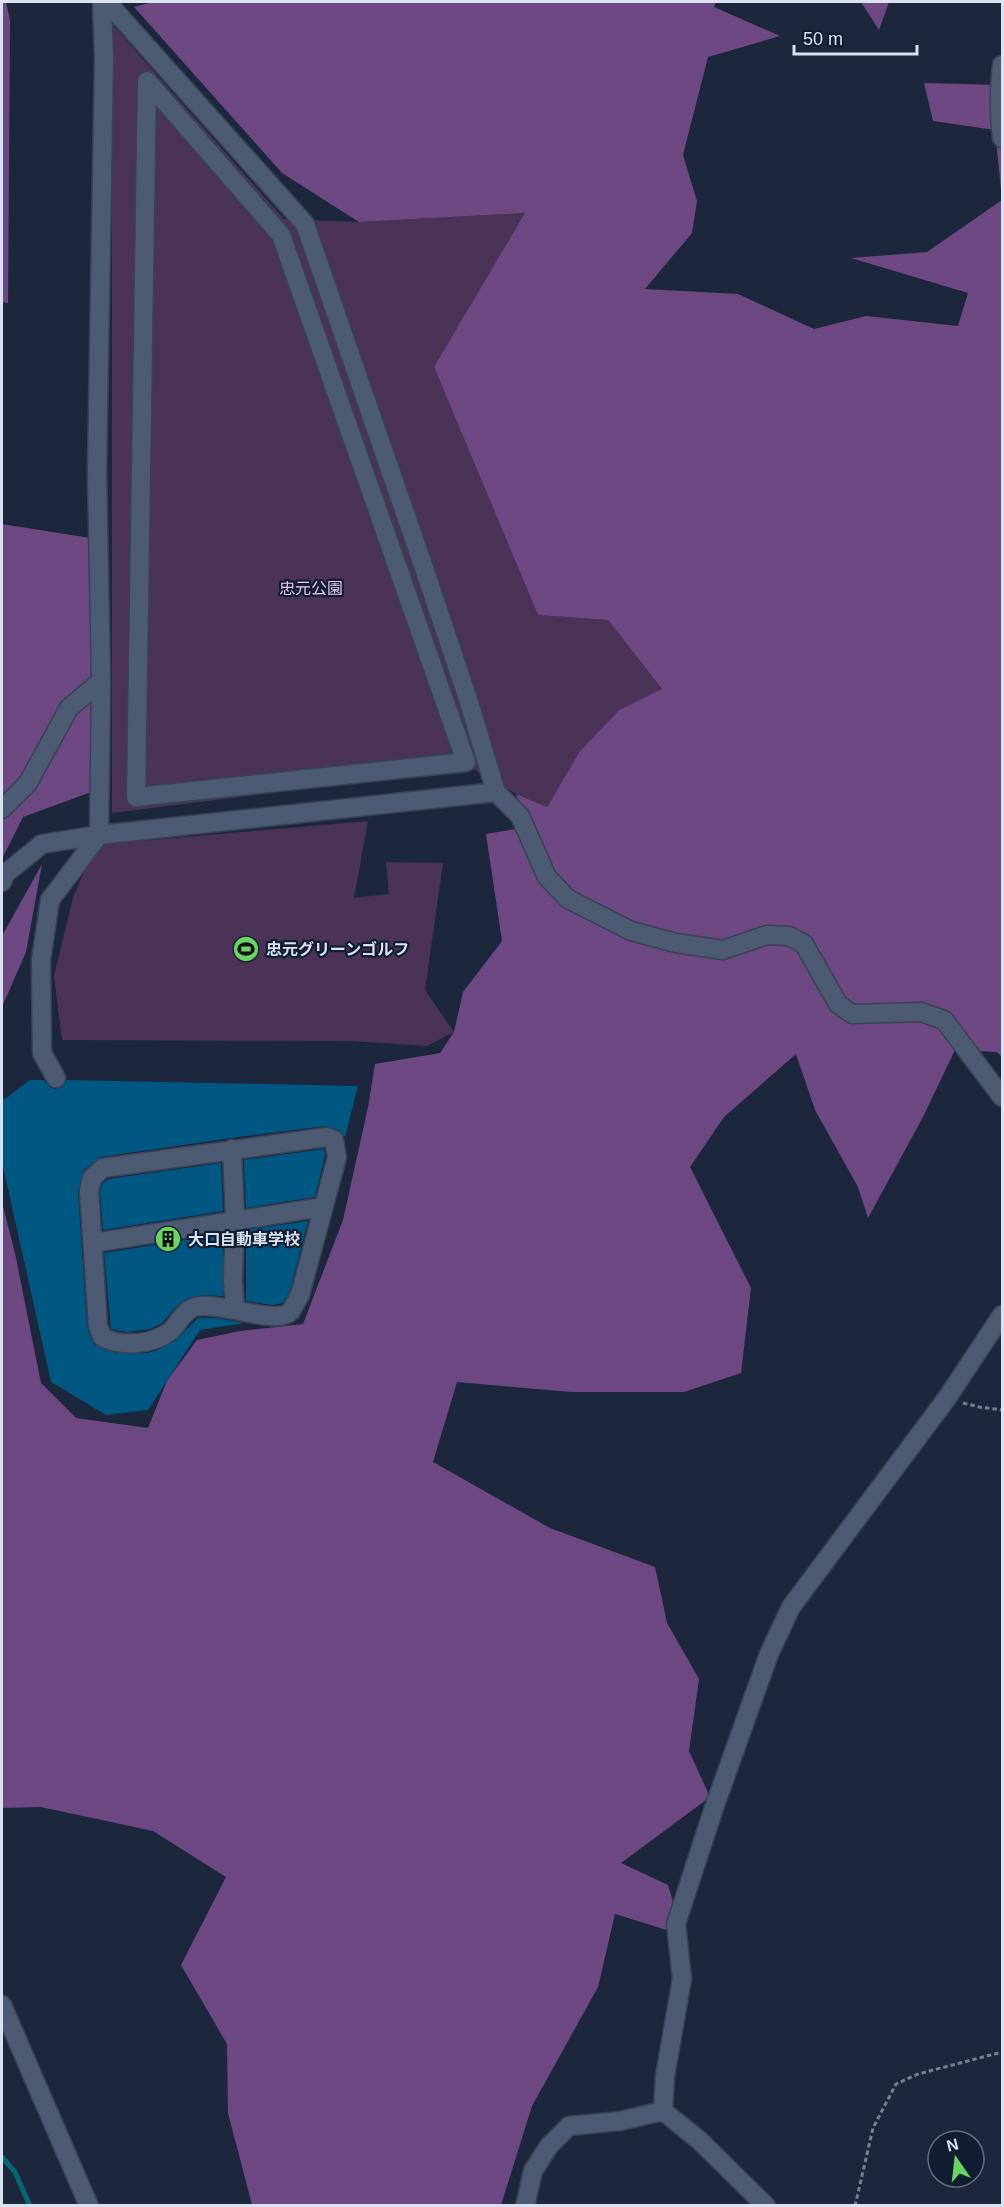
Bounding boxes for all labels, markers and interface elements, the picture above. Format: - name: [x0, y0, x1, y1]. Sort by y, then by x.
- scale bar: [794, 18, 917, 56]
- text: 50 m: [803, 29, 843, 49]
- park label: 忠元公園: [279, 580, 343, 597]
- sports icon: 忠元グリーンゴルフ: [231, 934, 261, 964]
- place label: 忠元グリーンゴルフ: [266, 940, 409, 958]
- building icon: 大口自動車学校: [153, 1224, 183, 1254]
- place label: 大口自動車学校: [188, 1231, 300, 1248]
- north arrow: [926, 2129, 986, 2189]
- text: N: [945, 2135, 960, 2155]

